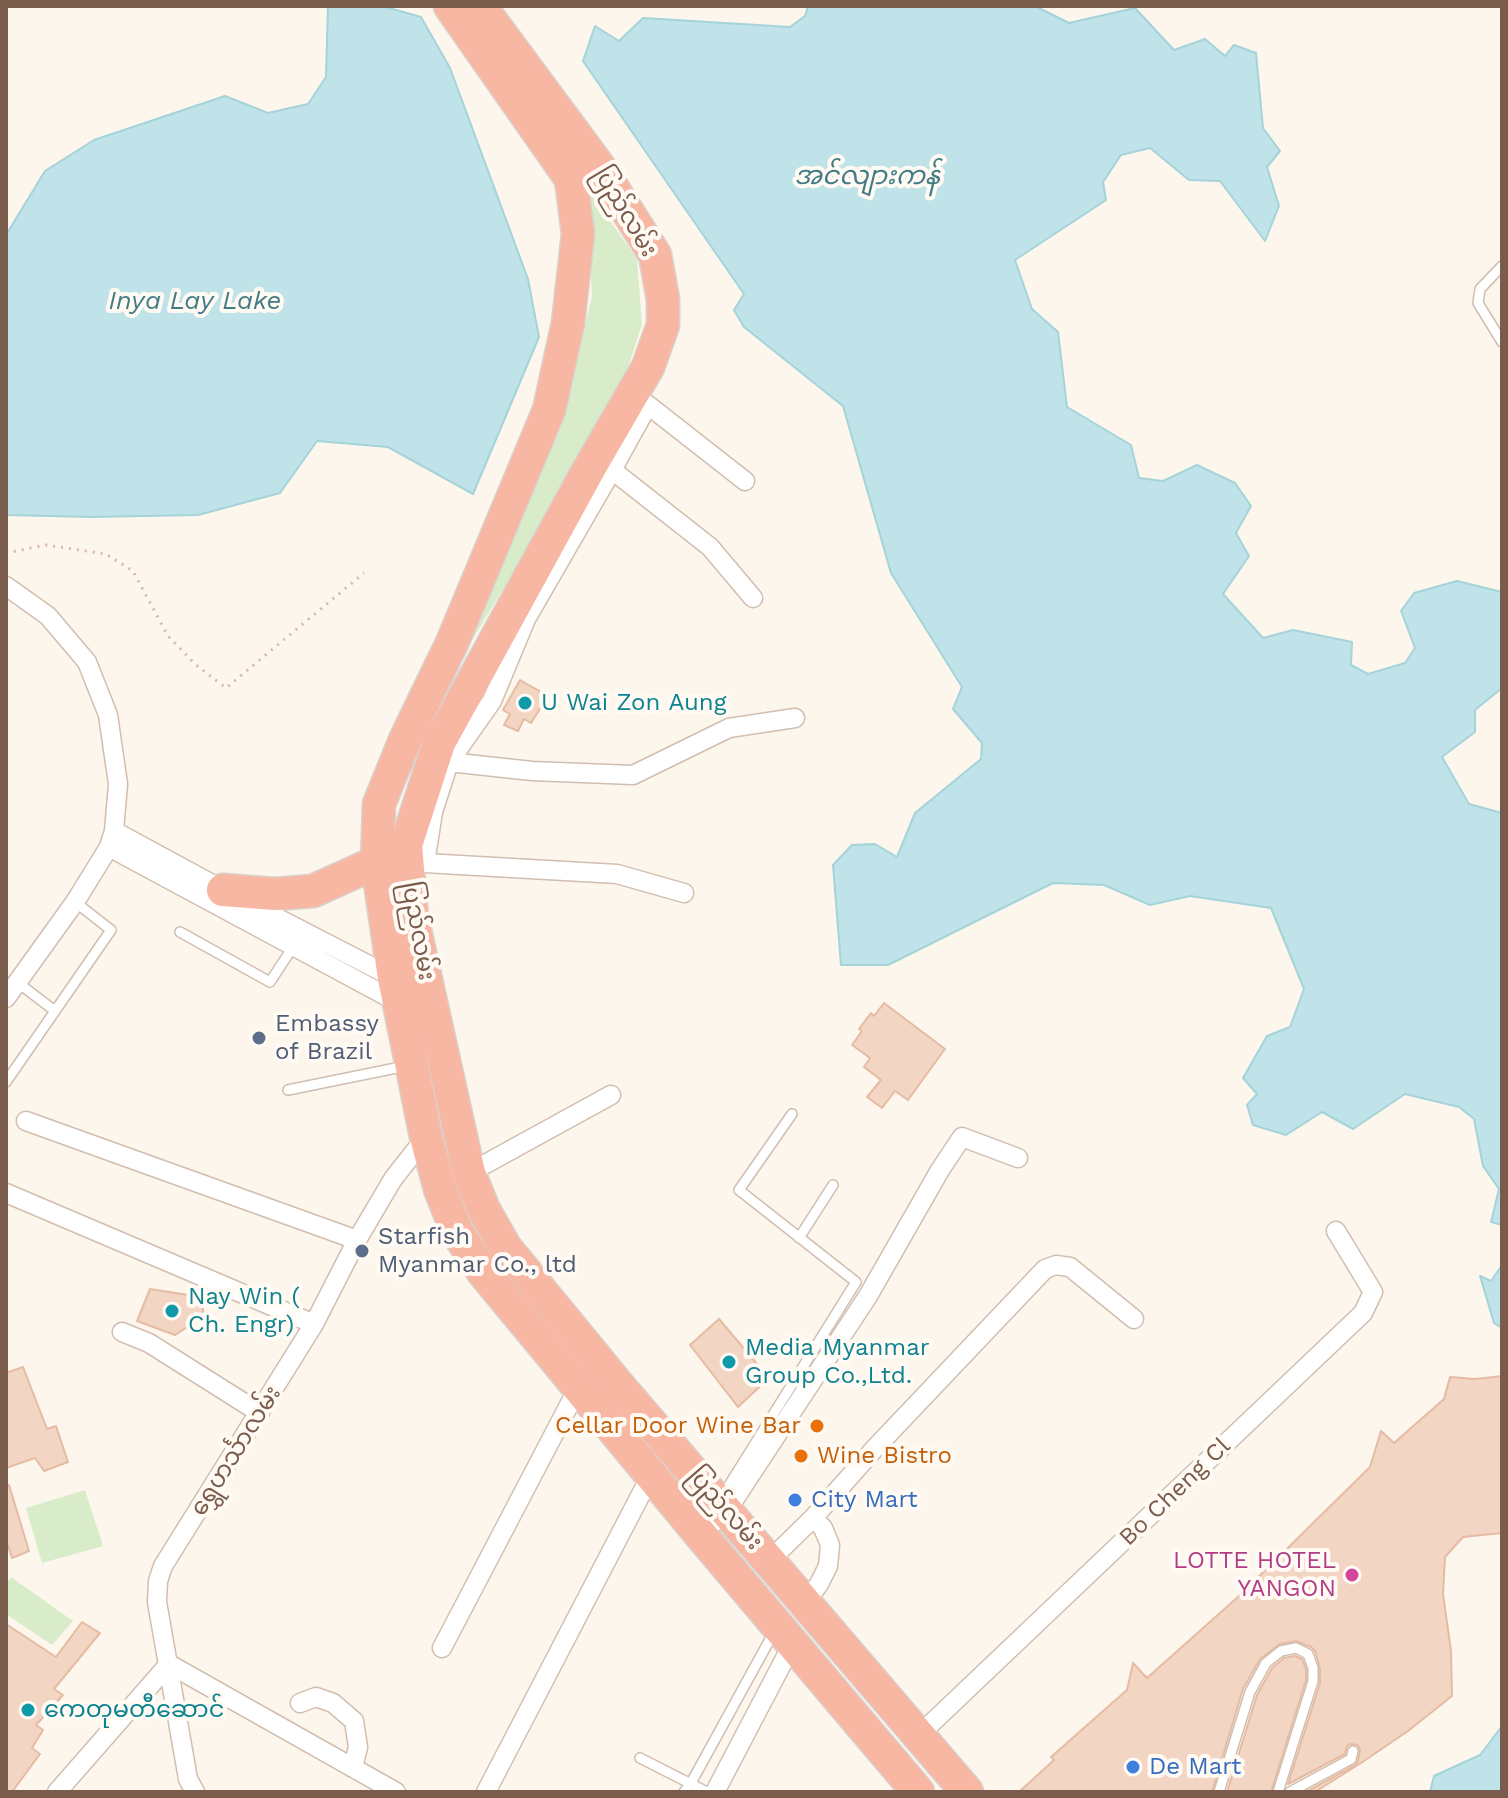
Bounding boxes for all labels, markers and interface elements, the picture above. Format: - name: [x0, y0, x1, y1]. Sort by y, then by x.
- water label: အင်လျားကန်: [794, 160, 940, 192]
- street label: ပြည်လမ်း: [587, 162, 663, 262]
- water label: Inya Lay Lake: [109, 285, 281, 317]
- place label: U Wai Zon Aung: [541, 689, 726, 717]
- marker: U Wai Zon Aung: [516, 694, 534, 712]
- street label: ပြည်လမ်း: [395, 879, 441, 983]
- place label: Embassy of Brazil: [275, 1010, 379, 1066]
- marker: Embassy of Brazil: [250, 1029, 268, 1047]
- place label: Starfish Myanmar Co., ltd: [378, 1223, 577, 1279]
- marker: Starfish Myanmar Co., ltd: [353, 1242, 371, 1260]
- place label: Nay Win ( Ch. Engr): [188, 1283, 300, 1339]
- marker: Nay Win ( Ch. Engr): [163, 1302, 181, 1320]
- place label: Media Myanmar Group Co.,Ltd.: [745, 1334, 930, 1390]
- marker: Media Myanmar Group Co.,Ltd.: [720, 1353, 738, 1371]
- street label: ရွှေဟင်္သာလမ်း: [185, 1381, 287, 1521]
- place label: Cellar Door Wine Bar: [555, 1412, 801, 1440]
- marker: Cellar Door Wine Bar: [808, 1417, 826, 1435]
- street label: Bo Cheng Cl: [1114, 1432, 1236, 1552]
- place label: Wine Bistro: [817, 1442, 952, 1470]
- marker: Wine Bistro: [792, 1447, 810, 1465]
- street label: ပြည်လမ်း: [681, 1462, 769, 1556]
- place label: City Mart: [811, 1486, 918, 1514]
- marker: City Mart: [786, 1491, 804, 1509]
- place label: LOTTE HOTEL YANGON: [1173, 1547, 1336, 1603]
- marker: LOTTE HOTEL YANGON: [1343, 1566, 1361, 1584]
- place label: ကေတုမတီဆောင်: [44, 1696, 224, 1724]
- marker: ကေတုမတီဆောင်: [19, 1701, 37, 1719]
- place label: De Mart: [1149, 1753, 1241, 1781]
- marker: De Mart: [1124, 1758, 1142, 1776]

